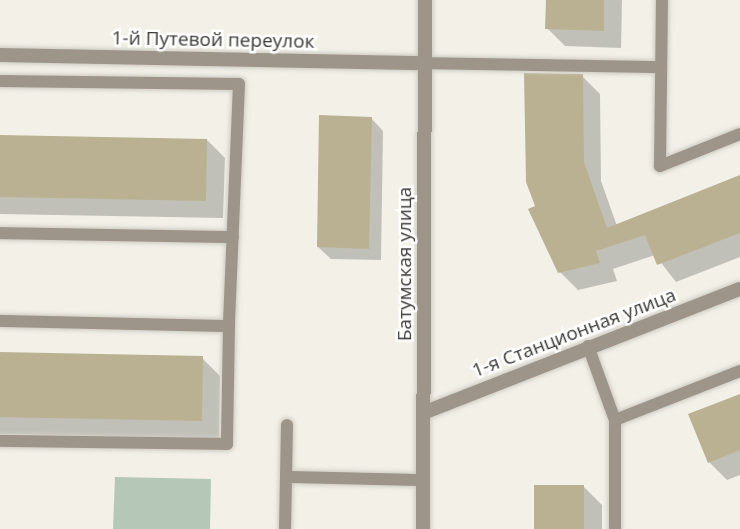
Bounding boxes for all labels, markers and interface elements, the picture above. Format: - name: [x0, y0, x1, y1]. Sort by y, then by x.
- street label: 1-й Путевой переулок: [111, 27, 315, 53]
- street label: Батумская улица: [394, 187, 416, 341]
- street label: 1-я Станционная улица: [469, 284, 679, 382]

